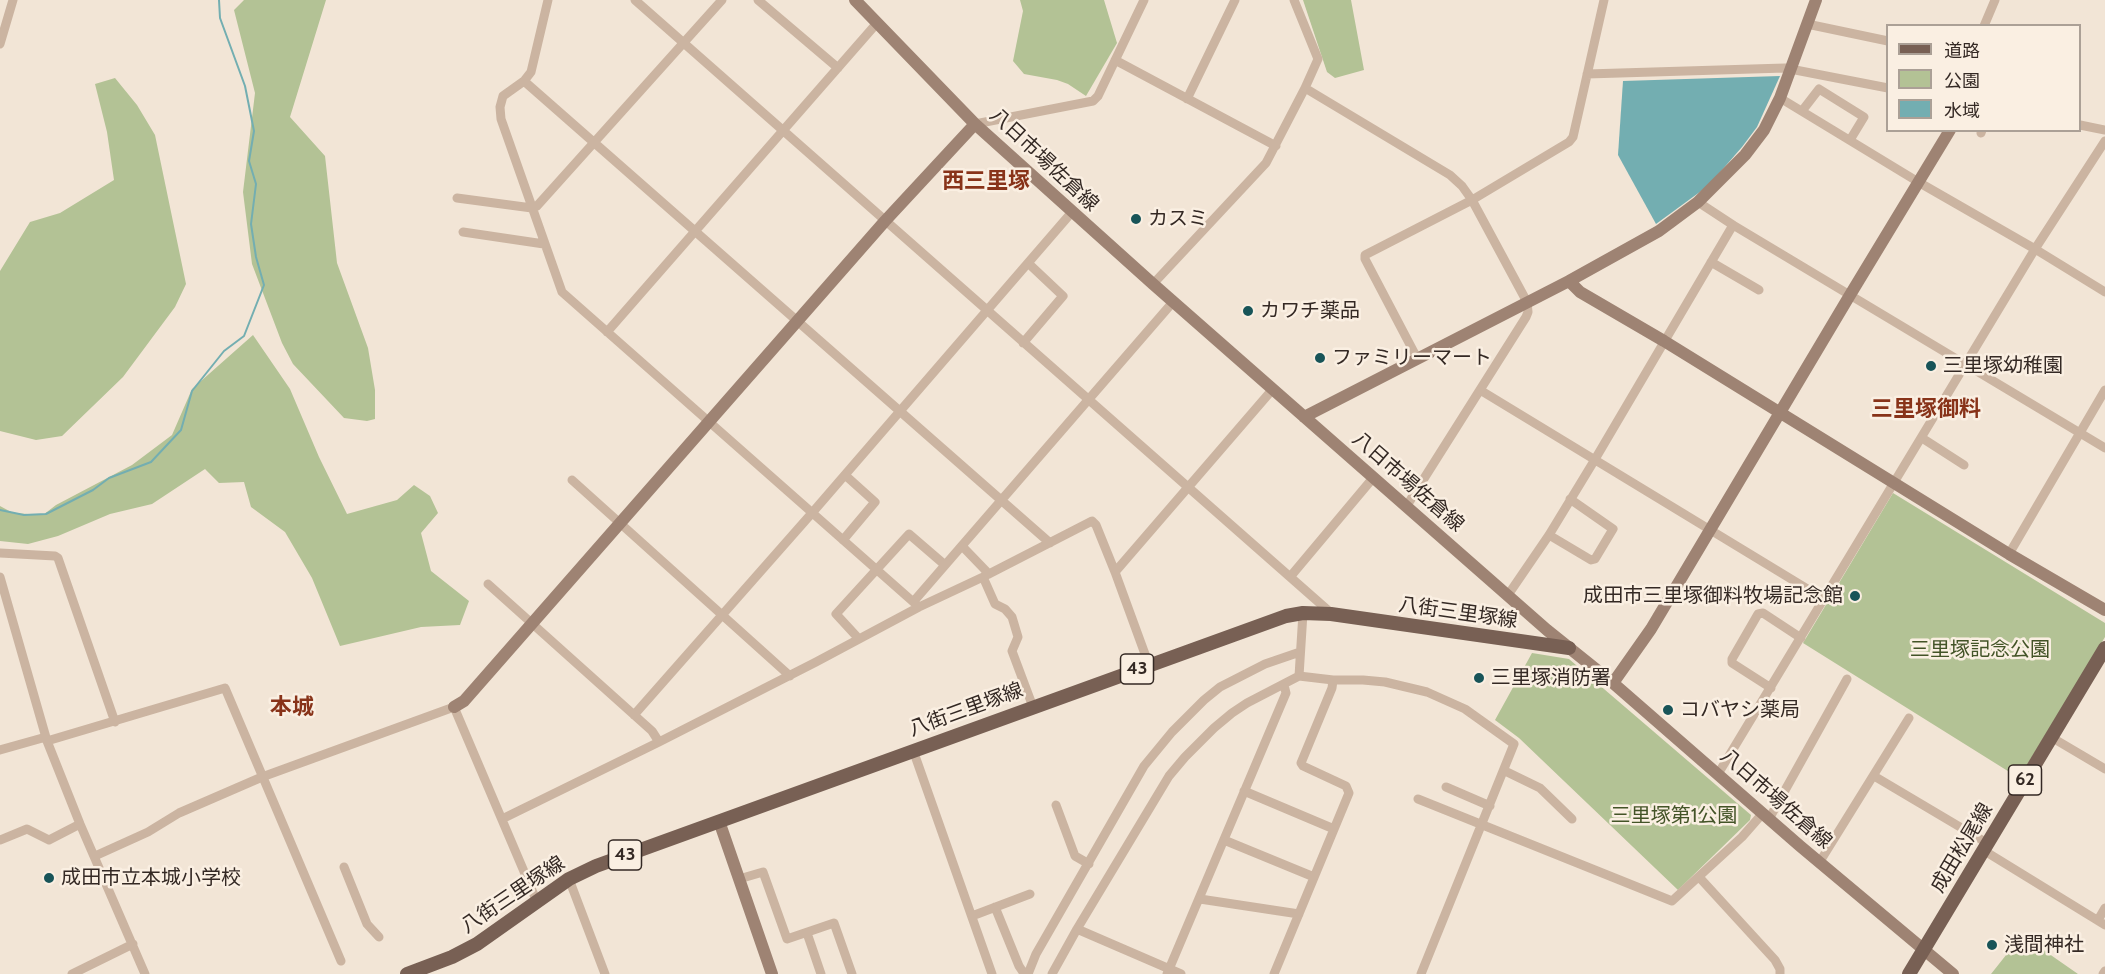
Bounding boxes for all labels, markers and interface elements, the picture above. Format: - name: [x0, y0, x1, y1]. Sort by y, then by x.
- legend: [1886, 24, 2081, 132]
- text: 道路: [1944, 40, 1980, 62]
- text: 公園: [1944, 70, 1980, 92]
- text: 水域: [1944, 100, 1980, 122]
- street label: 八日市場佐倉線: [985, 103, 1103, 217]
- district label: 西三里塚: [942, 169, 1030, 195]
- place label: カスミ: [1148, 207, 1208, 231]
- marker: カスミ: [1129, 212, 1143, 226]
- place label: カワチ薬品: [1260, 299, 1360, 323]
- marker: カワチ薬品: [1241, 304, 1255, 318]
- place label: ファミリーマート: [1332, 346, 1492, 370]
- marker: ファミリーマート: [1313, 351, 1327, 365]
- place label: 三里塚幼稚園: [1943, 354, 2063, 378]
- marker: 三里塚幼稚園: [1924, 359, 1938, 373]
- district label: 三里塚御料: [1871, 397, 1981, 423]
- street label: 八日市場佐倉線: [1347, 427, 1469, 537]
- place label: 成田市三里塚御料牧場記念館: [1583, 584, 1843, 608]
- marker: 成田市三里塚御料牧場記念館: [1848, 589, 1862, 603]
- street label: 八街三里塚線: [1397, 593, 1519, 633]
- park label: 三里塚記念公園: [1910, 638, 2050, 662]
- road number: 43: [1120, 654, 1154, 684]
- place label: 三里塚消防署: [1491, 666, 1611, 690]
- marker: 三里塚消防署: [1472, 671, 1486, 685]
- street label: 八街三里塚線: [906, 678, 1026, 742]
- district label: 本城: [270, 695, 314, 721]
- place label: コバヤシ薬局: [1680, 698, 1800, 722]
- marker: コバヤシ薬局: [1661, 703, 1675, 717]
- street label: 八日市場佐倉線: [1715, 744, 1837, 854]
- road number: 62: [2008, 765, 2042, 795]
- street label: 成田松尾線: [1926, 799, 1998, 897]
- park label: 三里塚第1公園: [1611, 804, 1737, 828]
- road number: 43: [608, 840, 642, 870]
- street label: 八街三里塚線: [457, 852, 569, 938]
- place label: 成田市立本城小学校: [61, 866, 241, 890]
- marker: 成田市立本城小学校: [42, 871, 56, 885]
- place label: 浅間神社: [2004, 933, 2084, 957]
- marker: 浅間神社: [1985, 938, 1999, 952]

